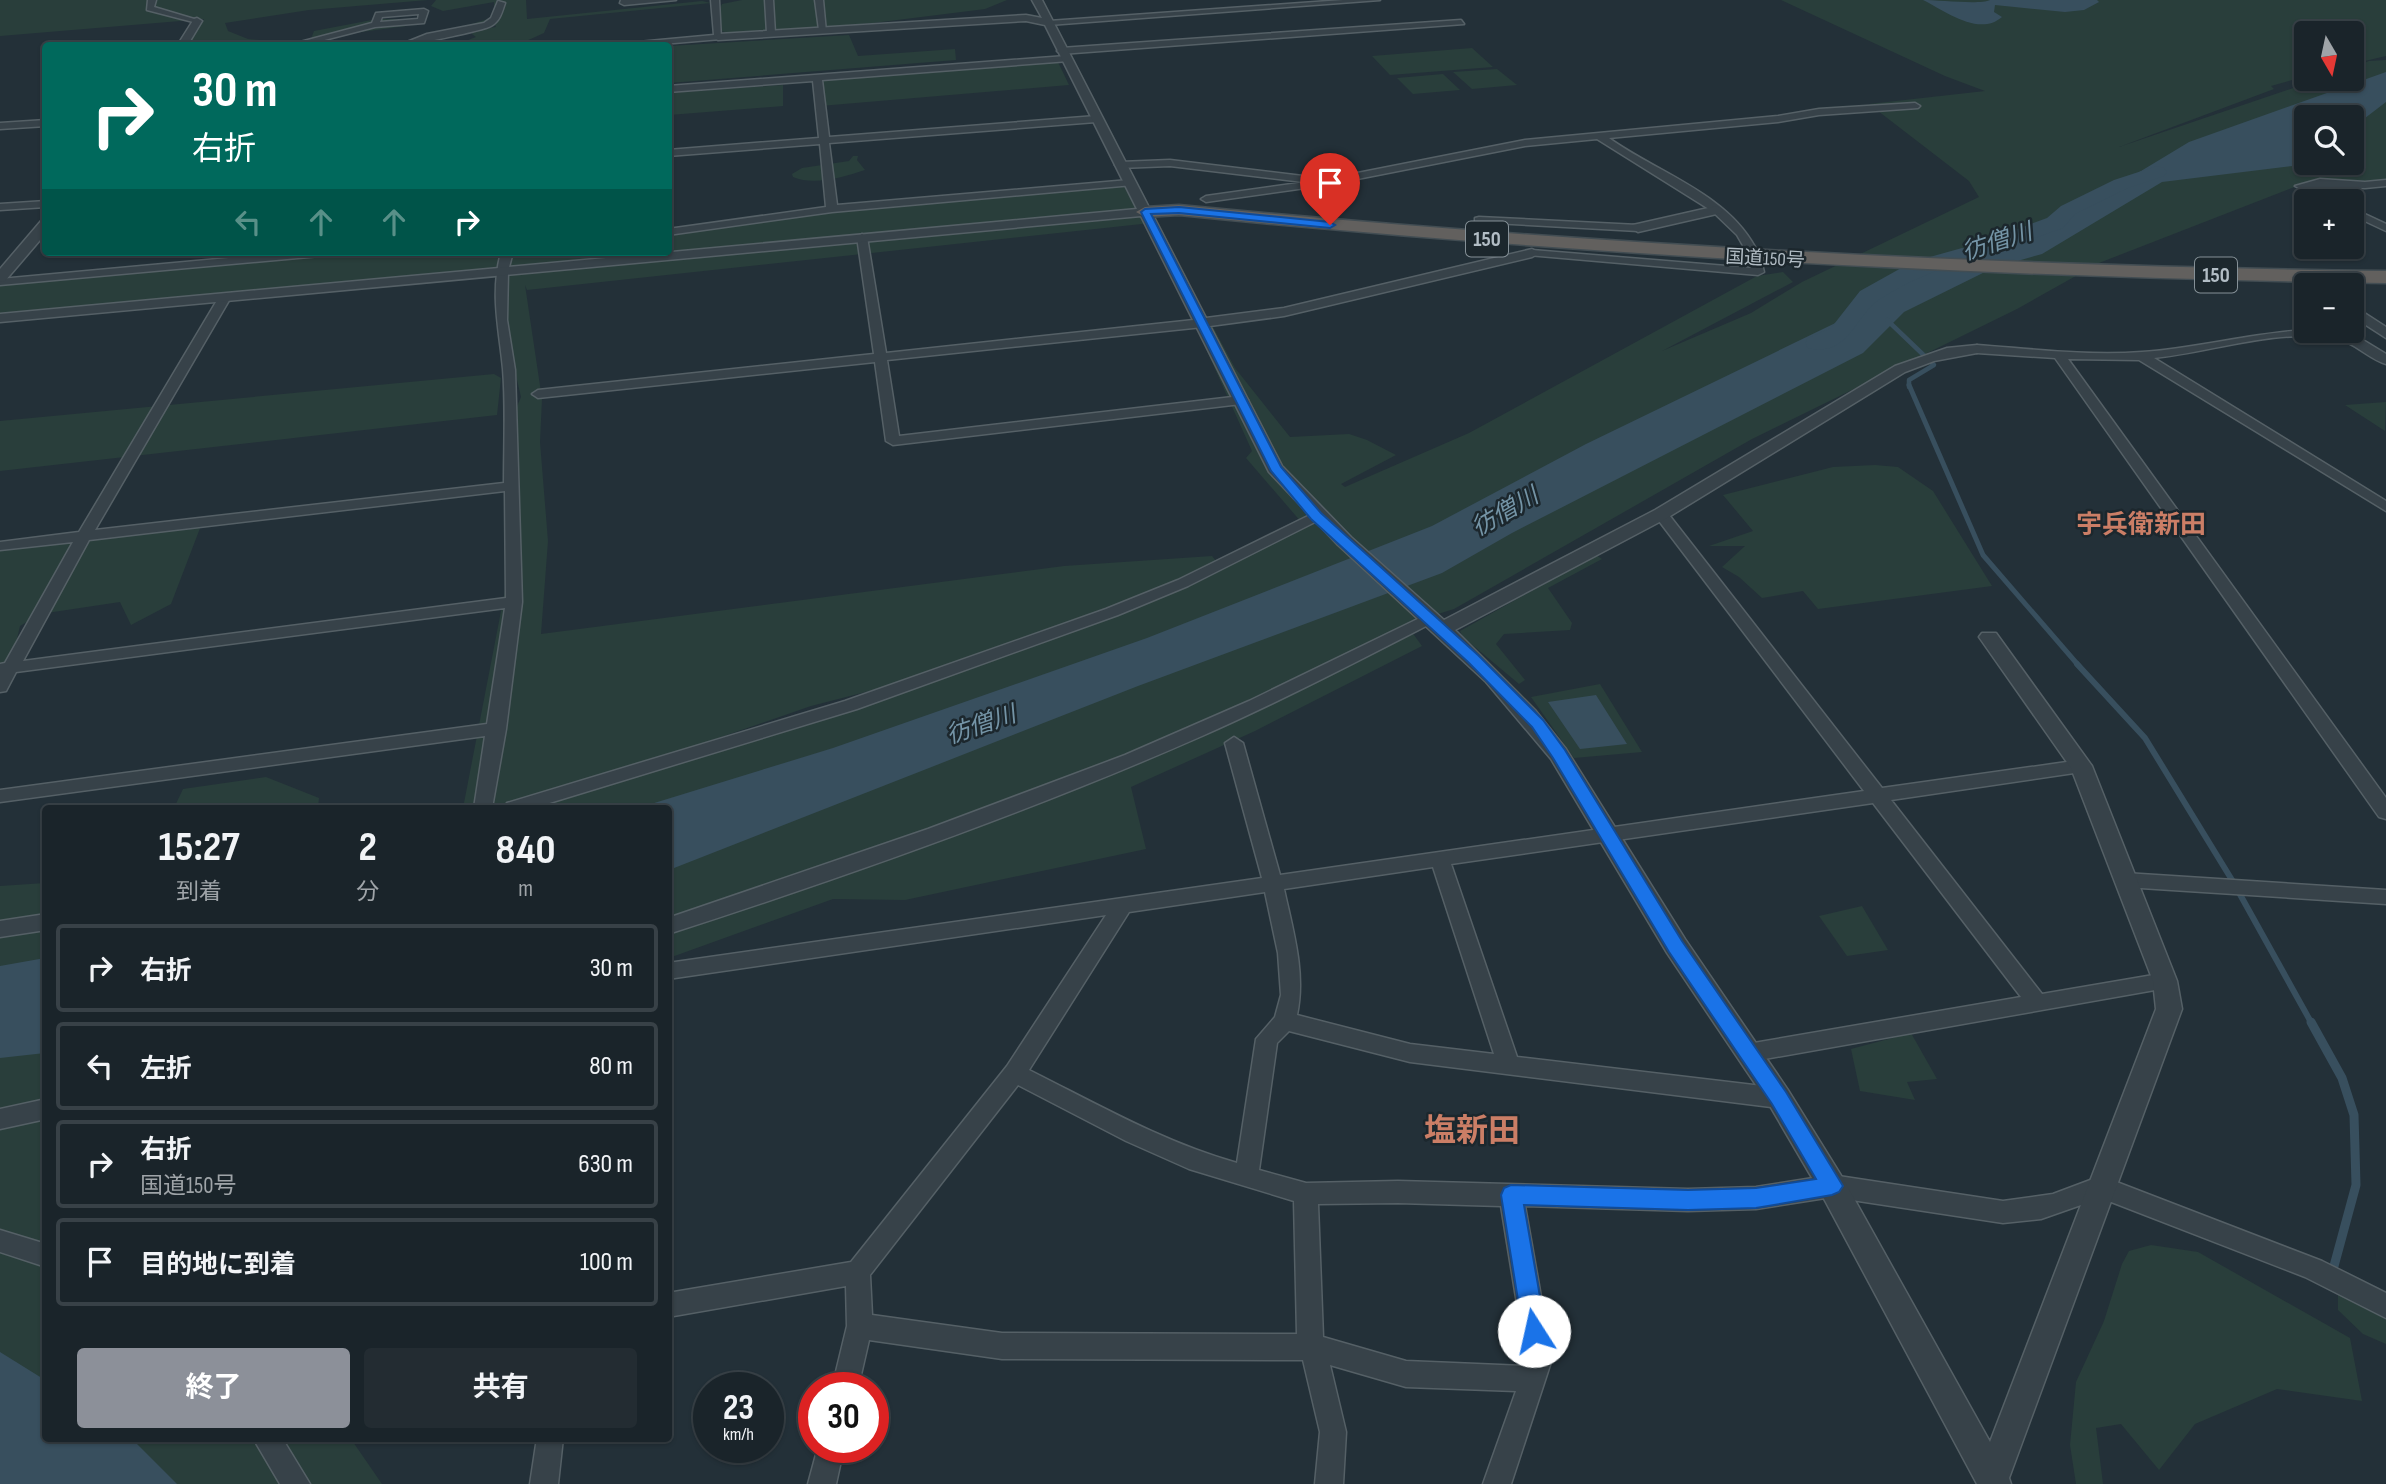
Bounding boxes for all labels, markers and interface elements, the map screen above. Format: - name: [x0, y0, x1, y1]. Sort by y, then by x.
- north arrow: [2294, 21, 2364, 91]
- map controls: [2294, 21, 2364, 343]
- text: 30 m: [192, 62, 277, 121]
- icon: right: [77, 70, 168, 161]
- button: search: [2294, 105, 2364, 175]
- text: 右折: [192, 130, 256, 169]
- pin: [1300, 153, 1360, 225]
- icon: arrive: [1311, 164, 1349, 202]
- button: +: [2294, 189, 2364, 259]
- icon: left: [229, 203, 267, 241]
- icon: ahead: [302, 203, 340, 241]
- icon: ahead: [375, 203, 413, 241]
- icon: right: [448, 203, 486, 241]
- water label: 彷僧川: [1958, 216, 2039, 267]
- road number: 150: [1466, 222, 1508, 256]
- street label: 国道150号: [1725, 245, 1805, 273]
- road number: 150: [2195, 258, 2237, 292]
- button: −: [2294, 273, 2364, 343]
- water label: 彷僧川: [1467, 480, 1546, 543]
- district label: 宇兵衛新田: [2076, 510, 2206, 541]
- water label: 彷僧川: [942, 699, 1023, 750]
- text: 15:27: [159, 822, 240, 873]
- text: 2: [358, 822, 377, 873]
- text: 840: [496, 825, 555, 876]
- text: m: [518, 875, 533, 903]
- text: 到着: [176, 878, 222, 906]
- text: 分: [356, 878, 379, 906]
- icon: right: [81, 949, 119, 987]
- text: 30 m: [590, 953, 633, 984]
- text: 右折: [140, 956, 192, 987]
- icon: left: [81, 1047, 119, 1085]
- text: 80 m: [589, 1051, 633, 1082]
- text: 左折: [140, 1054, 192, 1085]
- district label: 塩新田: [1424, 1112, 1520, 1151]
- text: 右折: [140, 1135, 192, 1166]
- icon: right: [81, 1145, 119, 1183]
- text: 630 m: [578, 1149, 633, 1180]
- text: 国道150号: [140, 1172, 237, 1200]
- icon: arrive: [81, 1243, 119, 1281]
- text: 100 m: [580, 1247, 633, 1278]
- text: 目的地に到着: [140, 1250, 296, 1281]
- position arrow: [1497, 1294, 1571, 1368]
- button: 終了: [77, 1348, 350, 1428]
- button: 共有: [364, 1348, 637, 1428]
- speed limit sign: 30: [798, 1372, 889, 1463]
- text: 23: [723, 1387, 754, 1430]
- text: km/h: [723, 1424, 754, 1445]

